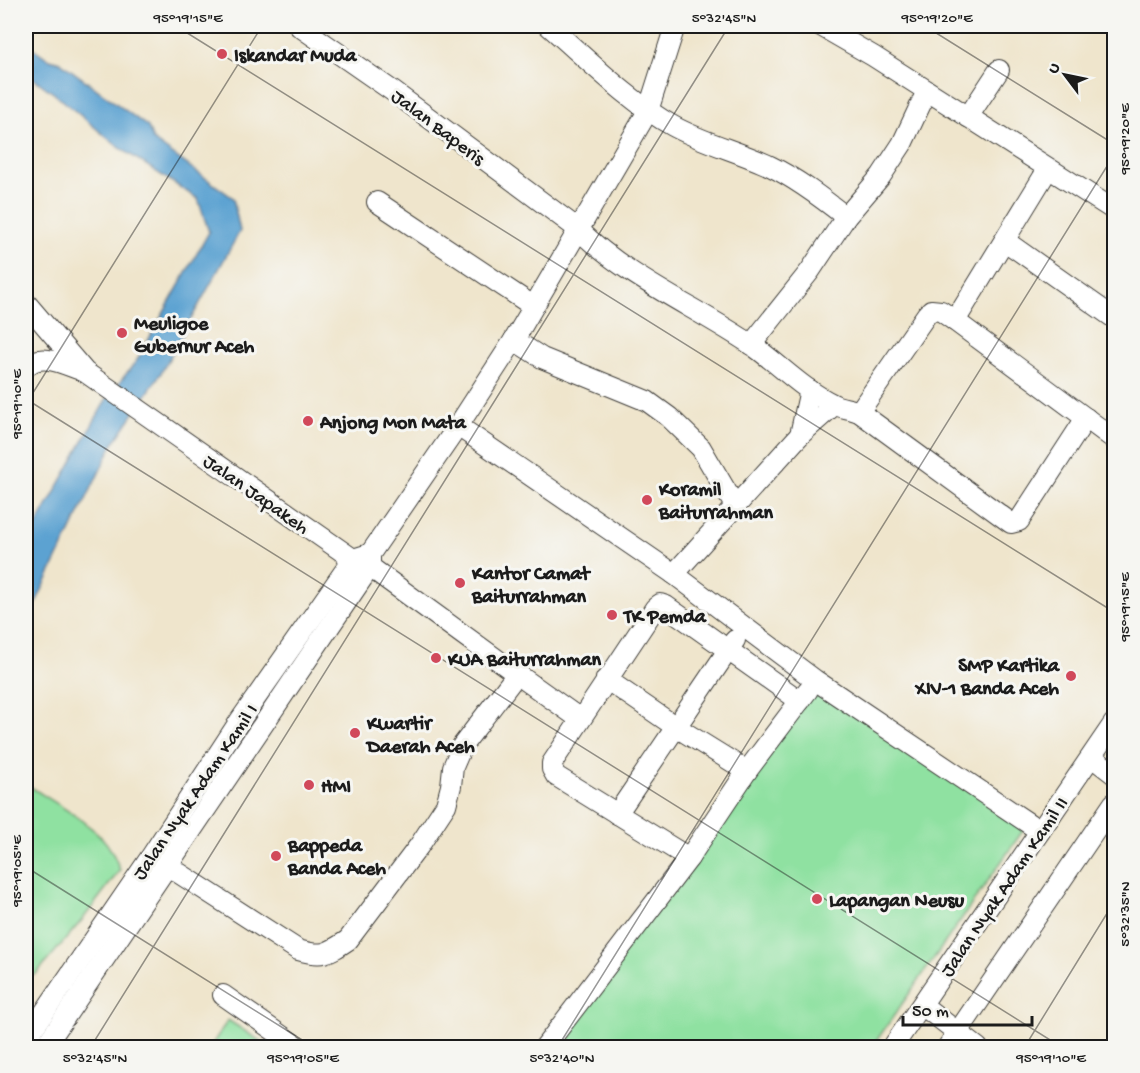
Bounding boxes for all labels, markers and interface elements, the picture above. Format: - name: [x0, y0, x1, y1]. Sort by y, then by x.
- text: 95°19'15"E: [152, 10, 223, 28]
- text: 5°32'45"N: [692, 10, 757, 28]
- text: 95°19'20"E: [901, 10, 973, 28]
- north arrow: [1035, 45, 1095, 105]
- place label: Iskandar Muda: [234, 46, 357, 69]
- marker: Iskandar Muda: [215, 47, 229, 61]
- text: U: [1045, 59, 1066, 78]
- street label: Jalan Baperis: [385, 86, 489, 172]
- text: 95°19'20"E: [1117, 103, 1135, 175]
- place label: Meuligoe Gubernur Aceh: [134, 314, 255, 360]
- marker: Meuligoe Gubernur Aceh: [115, 326, 129, 340]
- text: 95°19'10"E: [9, 369, 27, 440]
- place label: Anjong Mon Mata: [319, 413, 467, 436]
- marker: Anjong Mon Mata: [301, 414, 315, 428]
- street label: Jalan Japakeh: [198, 451, 313, 541]
- place label: Koramil Baiturrahman: [658, 480, 774, 526]
- marker: Koramil Baiturrahman: [640, 493, 654, 507]
- place label: Kantor Camat Baiturrahman: [471, 564, 591, 610]
- text: 95°19'15"E: [1117, 572, 1135, 643]
- marker: Kantor Camat Baiturrahman: [453, 576, 467, 590]
- place label: TK Pemda: [622, 607, 707, 630]
- marker: TK Pemda: [605, 608, 619, 622]
- place label: KUA Baiturrahman: [447, 650, 602, 673]
- marker: KUA Baiturrahman: [429, 651, 443, 665]
- place label: SMP Kartika XIV-1 Banda Aceh: [914, 656, 1060, 702]
- marker: SMP Kartika XIV-1 Banda Aceh: [1064, 669, 1078, 683]
- street label: Jalan Nyak Adam Kamil I: [129, 701, 264, 885]
- place label: Kwartir Daerah Aceh: [365, 714, 475, 760]
- marker: Kwartir Daerah Aceh: [348, 726, 362, 740]
- place label: HMI: [321, 777, 351, 800]
- marker: HMI: [302, 778, 316, 792]
- street label: Jalan Nyak Adam Kamil II: [937, 794, 1075, 982]
- text: 95°19'05"E: [9, 835, 27, 908]
- place label: Bappeda Banda Aceh: [287, 836, 386, 882]
- marker: Bappeda Banda Aceh: [269, 849, 283, 863]
- text: 5°32'35"N: [1117, 881, 1135, 947]
- place label: Lapangan Neusu: [829, 891, 965, 914]
- marker: Lapangan Neusu: [810, 892, 824, 906]
- scale bar: [903, 989, 1032, 1027]
- text: 50 m: [912, 1002, 949, 1023]
- text: 5°32'45"N: [63, 1050, 128, 1068]
- text: 95°19'05"E: [266, 1050, 339, 1068]
- text: 5°32'40"N: [529, 1050, 595, 1068]
- text: 95°19'10"E: [1015, 1050, 1086, 1068]

